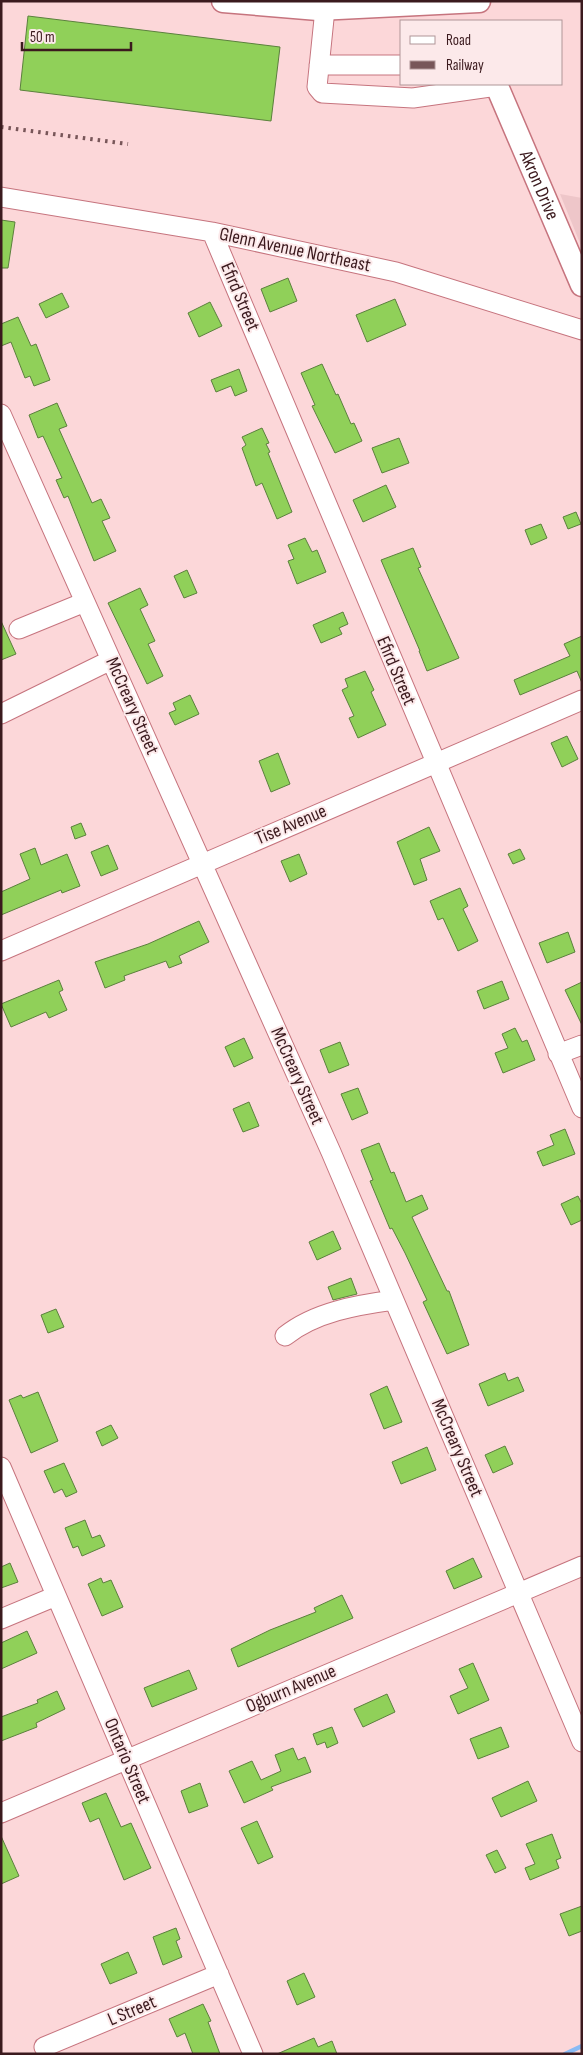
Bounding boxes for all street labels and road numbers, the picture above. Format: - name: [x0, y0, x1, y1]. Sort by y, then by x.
- street label: Akron Drive: [514, 146, 564, 223]
- street label: Glenn Avenue Northeast: [217, 223, 373, 277]
- street label: Efird Street: [215, 259, 265, 335]
- street label: Efird Street: [371, 633, 421, 709]
- street label: McCreary Street: [100, 654, 164, 758]
- street label: Tise Avenue: [252, 800, 330, 850]
- street label: McCreary Street: [265, 1024, 329, 1128]
- street label: McCreary Street: [426, 1396, 488, 1501]
- street label: Ogburn Avenue: [242, 1660, 340, 1718]
- street label: Ontario Street: [99, 1715, 155, 1807]
- street label: L Street: [104, 1991, 160, 2031]

